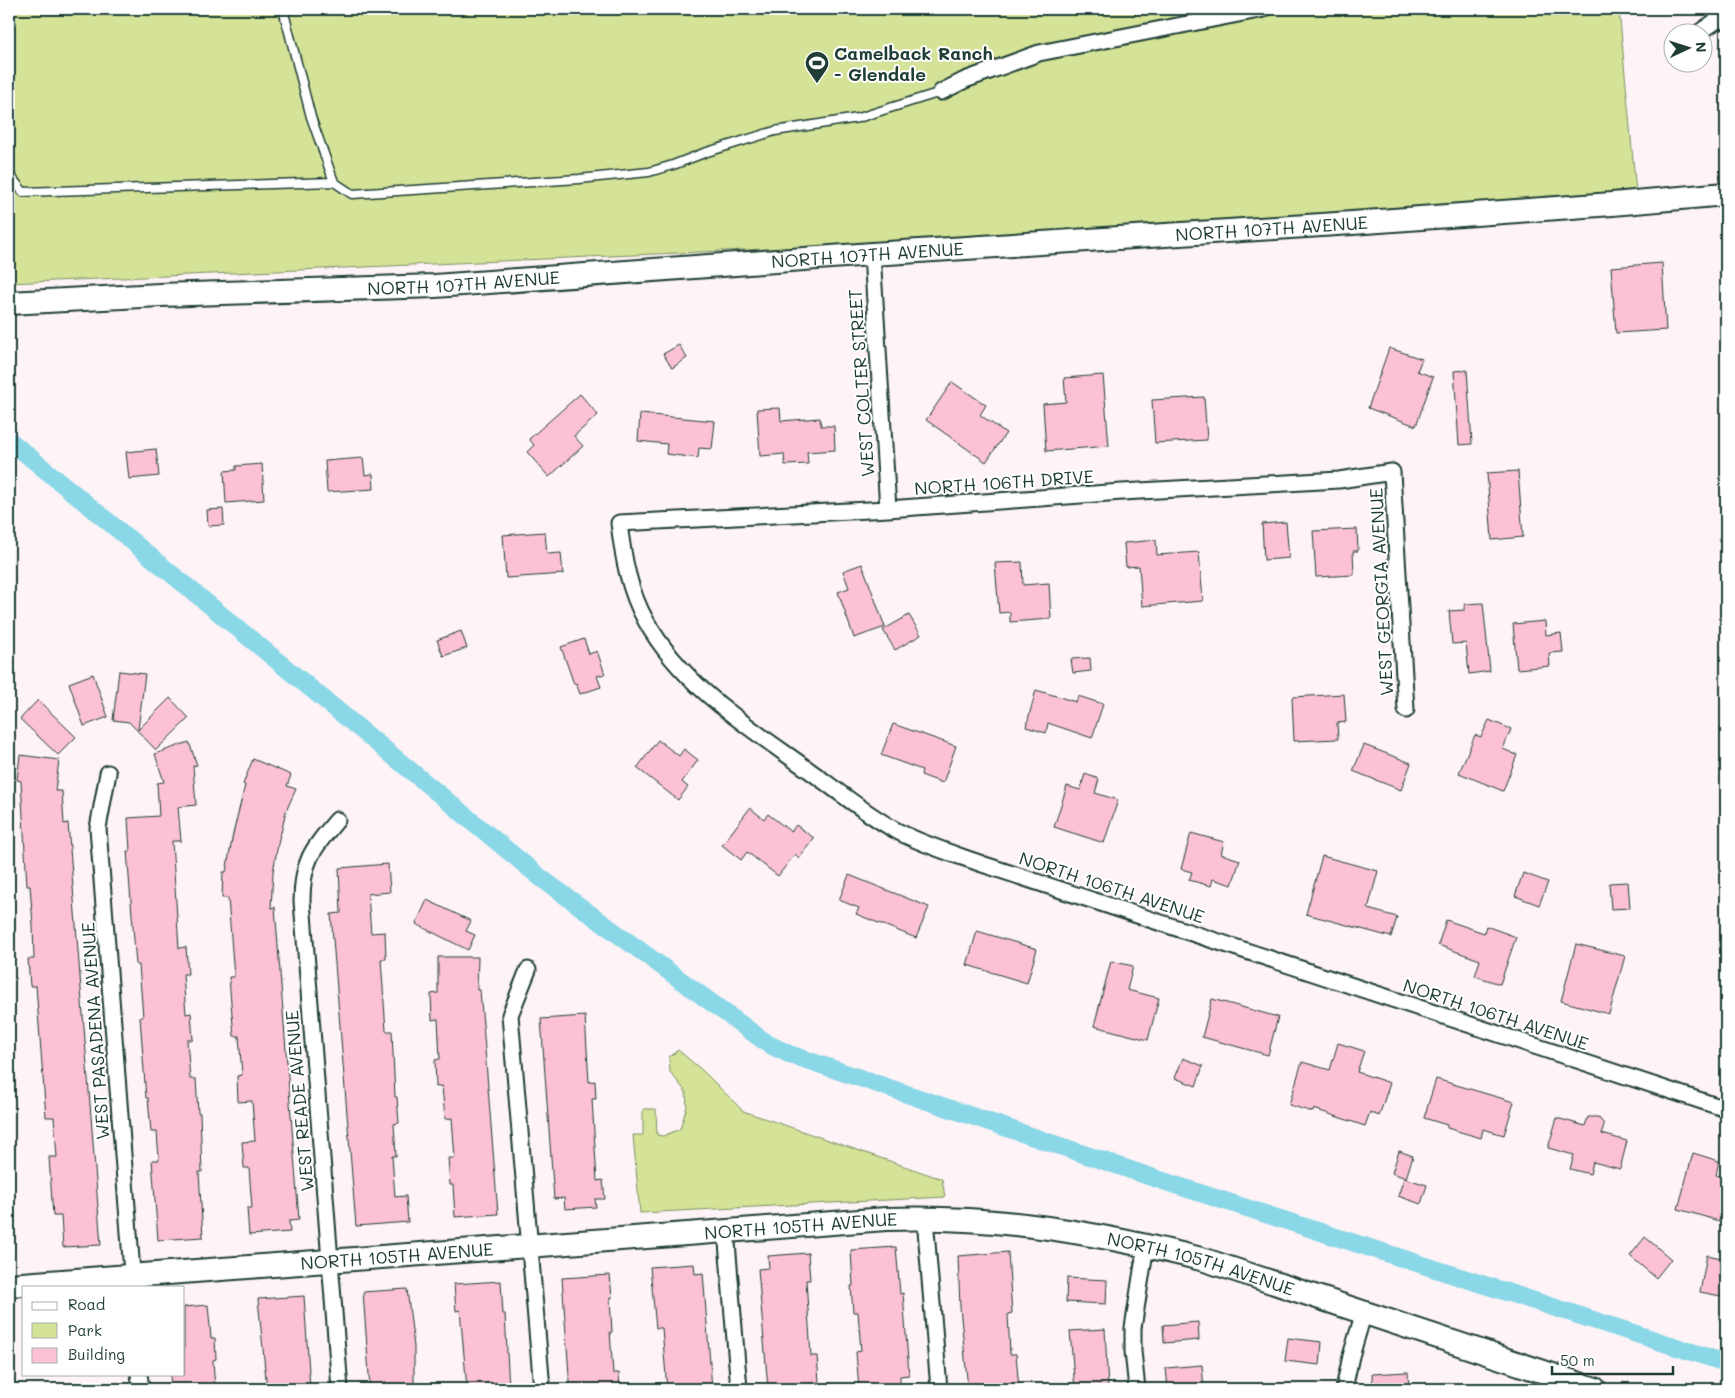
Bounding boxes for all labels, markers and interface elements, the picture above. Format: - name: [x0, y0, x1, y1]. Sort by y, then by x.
- north arrow: [1662, 22, 1712, 72]
- place label: Camelback Ranch - Glendale: [834, 41, 993, 86]
- text: N: [1692, 41, 1711, 53]
- sports icon: Camelback Ranch - Glendale: [804, 50, 830, 84]
- street label: NORTH 107TH AVENUE: [1175, 210, 1369, 246]
- street label: NORTH 107TH AVENUE: [770, 236, 964, 273]
- street label: NORTH 107TH AVENUE: [367, 265, 561, 300]
- street label: WEST COLTER STREET: [842, 288, 880, 478]
- street label: NORTH 106TH DRIVE: [913, 464, 1095, 500]
- street label: WEST GEORGIA AVENUE: [1364, 487, 1398, 697]
- street label: NORTH 106TH AVENUE: [1016, 846, 1208, 928]
- street label: WEST PASADENA AVENUE: [75, 921, 115, 1141]
- street label: NORTH 106TH AVENUE: [1400, 973, 1592, 1055]
- street label: WEST READE AVENUE: [279, 1009, 319, 1193]
- street label: NORTH 105TH AVENUE: [703, 1207, 898, 1245]
- street label: NORTH 105TH AVENUE: [1105, 1226, 1297, 1301]
- street label: NORTH 105TH AVENUE: [300, 1237, 494, 1275]
- legend: [22, 1286, 185, 1376]
- text: Road: [68, 1294, 105, 1314]
- text: Park: [68, 1320, 102, 1340]
- scale bar: [1552, 1343, 1674, 1375]
- text: Building: [68, 1344, 125, 1364]
- text: 50 m: [1560, 1350, 1595, 1370]

